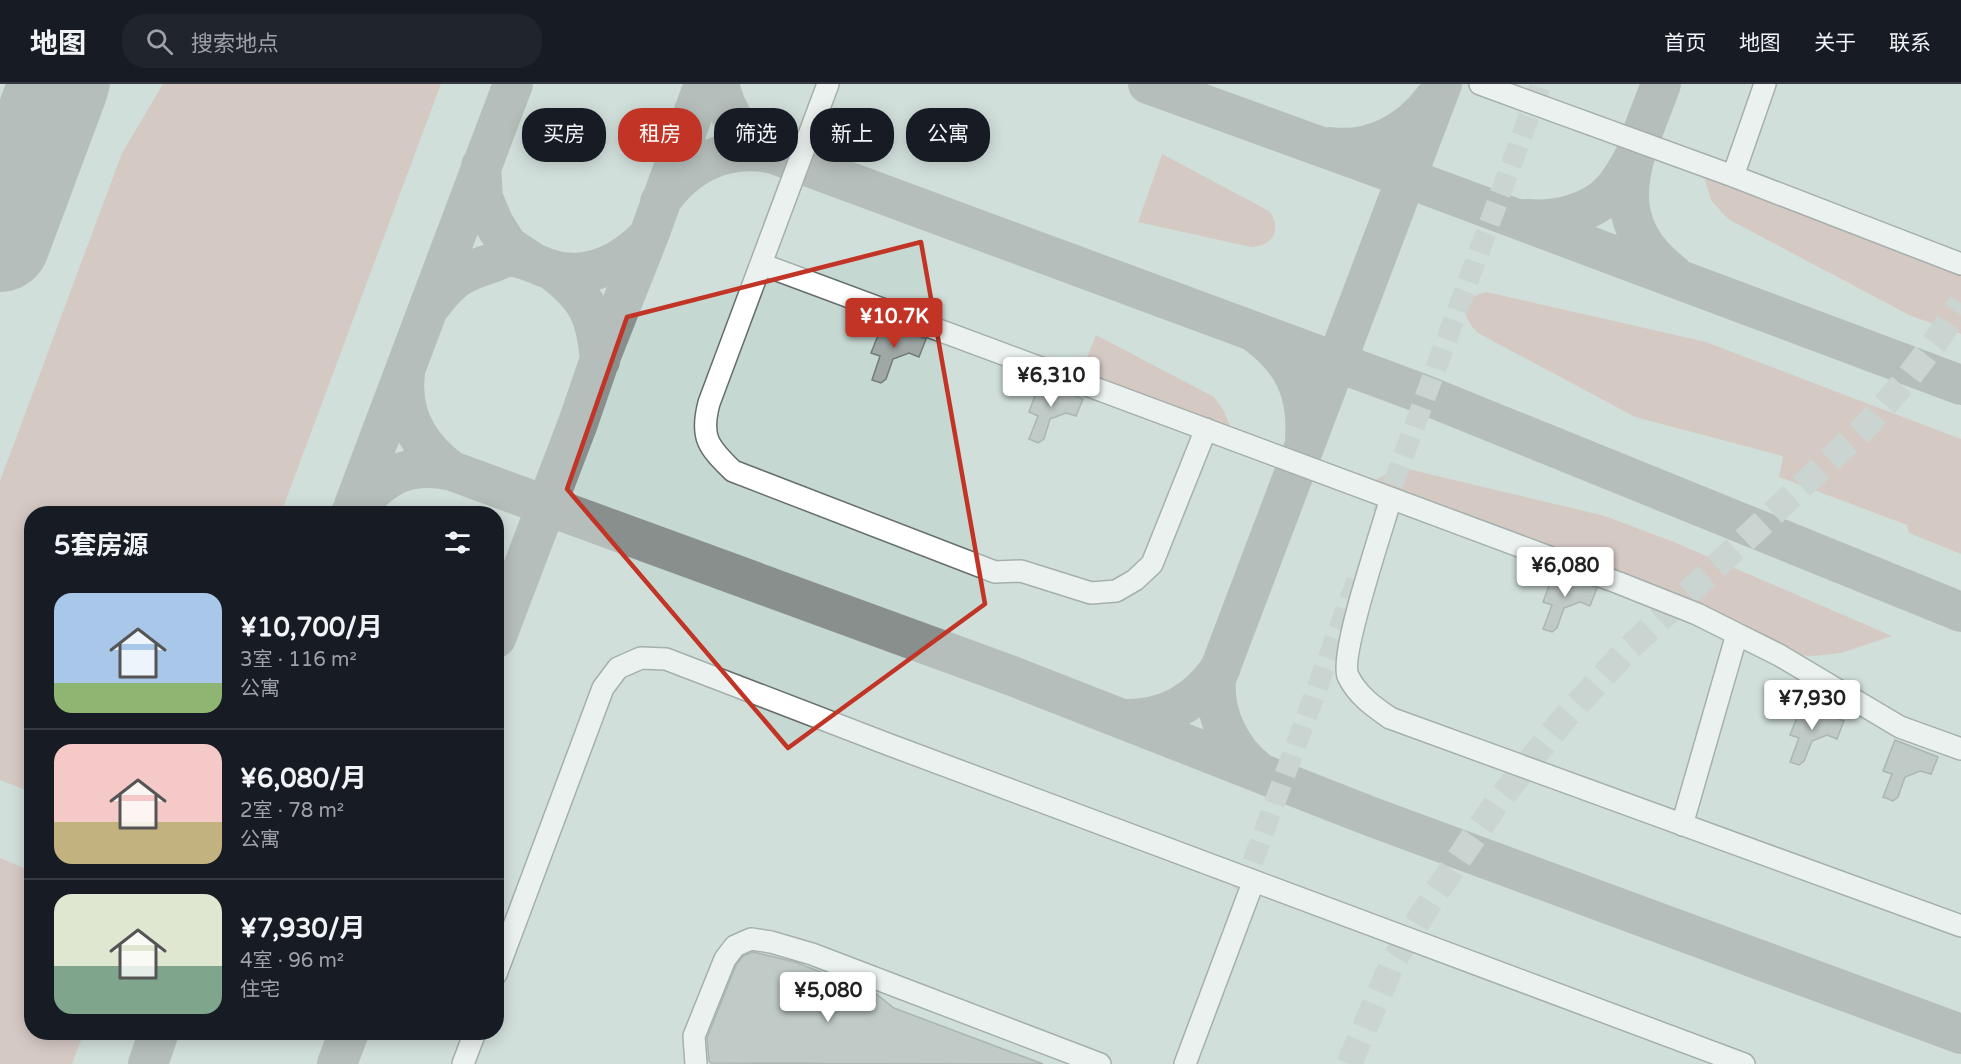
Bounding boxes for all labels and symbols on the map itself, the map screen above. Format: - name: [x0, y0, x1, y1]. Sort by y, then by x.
- pin: ¥10.7K: [845, 298, 943, 349]
- pin: ¥6,310: [1002, 357, 1100, 408]
- pin: ¥6,080: [1516, 547, 1614, 598]
- pin: ¥7,930: [1763, 680, 1861, 731]
- pin: ¥5,080: [779, 972, 877, 1023]

